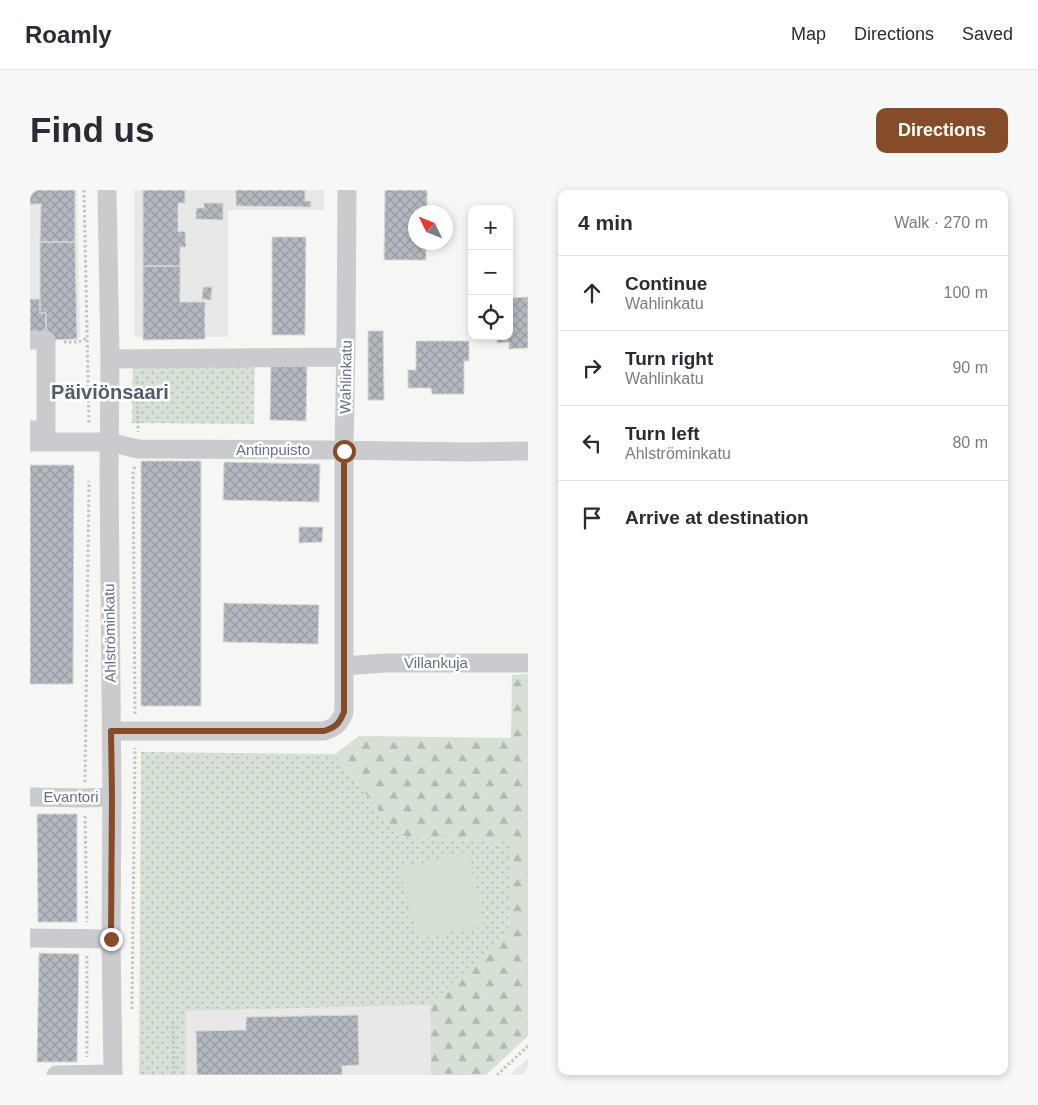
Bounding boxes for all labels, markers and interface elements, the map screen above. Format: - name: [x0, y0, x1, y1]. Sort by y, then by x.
- text: Roamly: [25, 21, 112, 48]
- text: Map: [791, 24, 826, 44]
- text: Directions: [854, 24, 934, 44]
- text: Saved: [962, 24, 1013, 44]
- button: Directions: [876, 108, 1008, 153]
- text: Find us: [30, 110, 154, 149]
- north arrow: [408, 205, 453, 250]
- map controls: [468, 205, 513, 340]
- button: +: [468, 205, 513, 250]
- text: 4 min: [578, 211, 633, 234]
- text: Walk · 270 m: [894, 214, 988, 231]
- button: −: [468, 250, 513, 295]
- text: Continue: [625, 273, 707, 294]
- icon: ahead: [578, 279, 606, 307]
- text: 100 m: [944, 284, 988, 301]
- button: locate: [468, 295, 513, 340]
- text: Wahlinkatu: [625, 295, 704, 312]
- street label: Wahlinkatu: [336, 340, 355, 414]
- text: Turn right: [625, 348, 713, 369]
- icon: right: [578, 354, 606, 382]
- text: 90 m: [952, 359, 988, 376]
- text: Wahlinkatu: [625, 370, 704, 387]
- district label: Päiviönsaari: [51, 381, 169, 403]
- text: Turn left: [625, 423, 700, 444]
- icon: left: [578, 429, 606, 457]
- text: 80 m: [952, 434, 988, 451]
- route start: [333, 440, 356, 463]
- street label: Antinpuisto: [236, 441, 310, 458]
- text: Ahlströminkatu: [625, 445, 731, 462]
- icon: arrive: [578, 504, 606, 532]
- text: Arrive at destination: [625, 507, 809, 528]
- street label: Ahlströminkatu: [100, 583, 119, 683]
- street label: Villankuja: [404, 654, 469, 671]
- street label: Evantori: [43, 788, 99, 805]
- route end: [100, 928, 123, 951]

